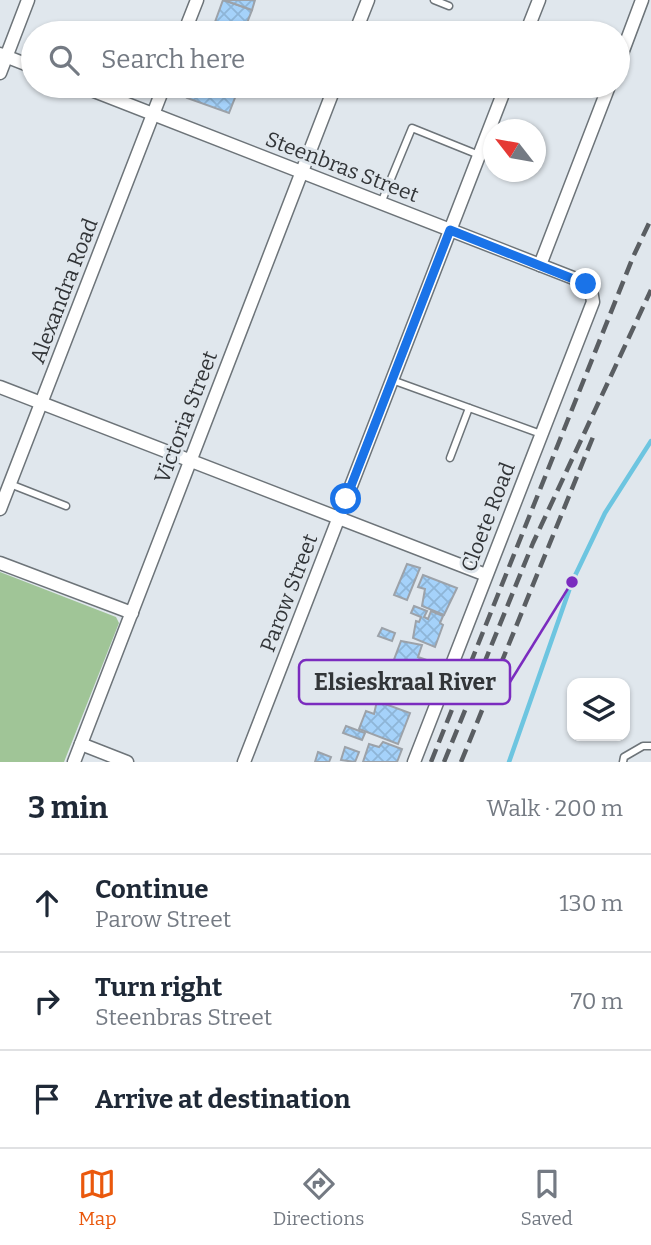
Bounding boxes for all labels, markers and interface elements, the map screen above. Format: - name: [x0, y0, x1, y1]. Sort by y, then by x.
- search box: [21, 21, 630, 98]
- icon: search: [45, 41, 83, 79]
- text: Search here: [101, 44, 245, 75]
- north arrow: [483, 119, 546, 182]
- street label: Steenbras Street: [262, 126, 423, 208]
- street label: Alexandra Road: [24, 215, 104, 367]
- route end: [570, 268, 601, 299]
- street label: Victoria Street: [149, 347, 223, 487]
- street label: Cloete Road: [455, 459, 521, 575]
- route start: [330, 483, 361, 514]
- street label: Parow Street: [255, 530, 324, 656]
- callout: Elsieskraal River: [299, 660, 510, 704]
- text: Elsieskraal River: [314, 668, 496, 696]
- map controls: [567, 678, 630, 741]
- button: layers: [567, 678, 630, 741]
- text: 3 min: [28, 790, 108, 826]
- text: Walk · 200 m: [487, 794, 623, 822]
- text: Continue: [95, 874, 209, 905]
- icon: ahead: [28, 884, 66, 922]
- text: 130 m: [559, 889, 623, 917]
- text: Parow Street: [95, 905, 231, 933]
- text: Turn right: [95, 972, 222, 1003]
- icon: right: [28, 982, 66, 1020]
- text: 70 m: [571, 987, 623, 1015]
- text: Steenbras Street: [95, 1003, 272, 1031]
- icon: arrive: [28, 1080, 66, 1118]
- text: Arrive at destination: [95, 1084, 350, 1115]
- tab: Map: [78, 1165, 117, 1230]
- tab: Directions: [273, 1165, 364, 1230]
- tab: Saved: [521, 1165, 573, 1230]

